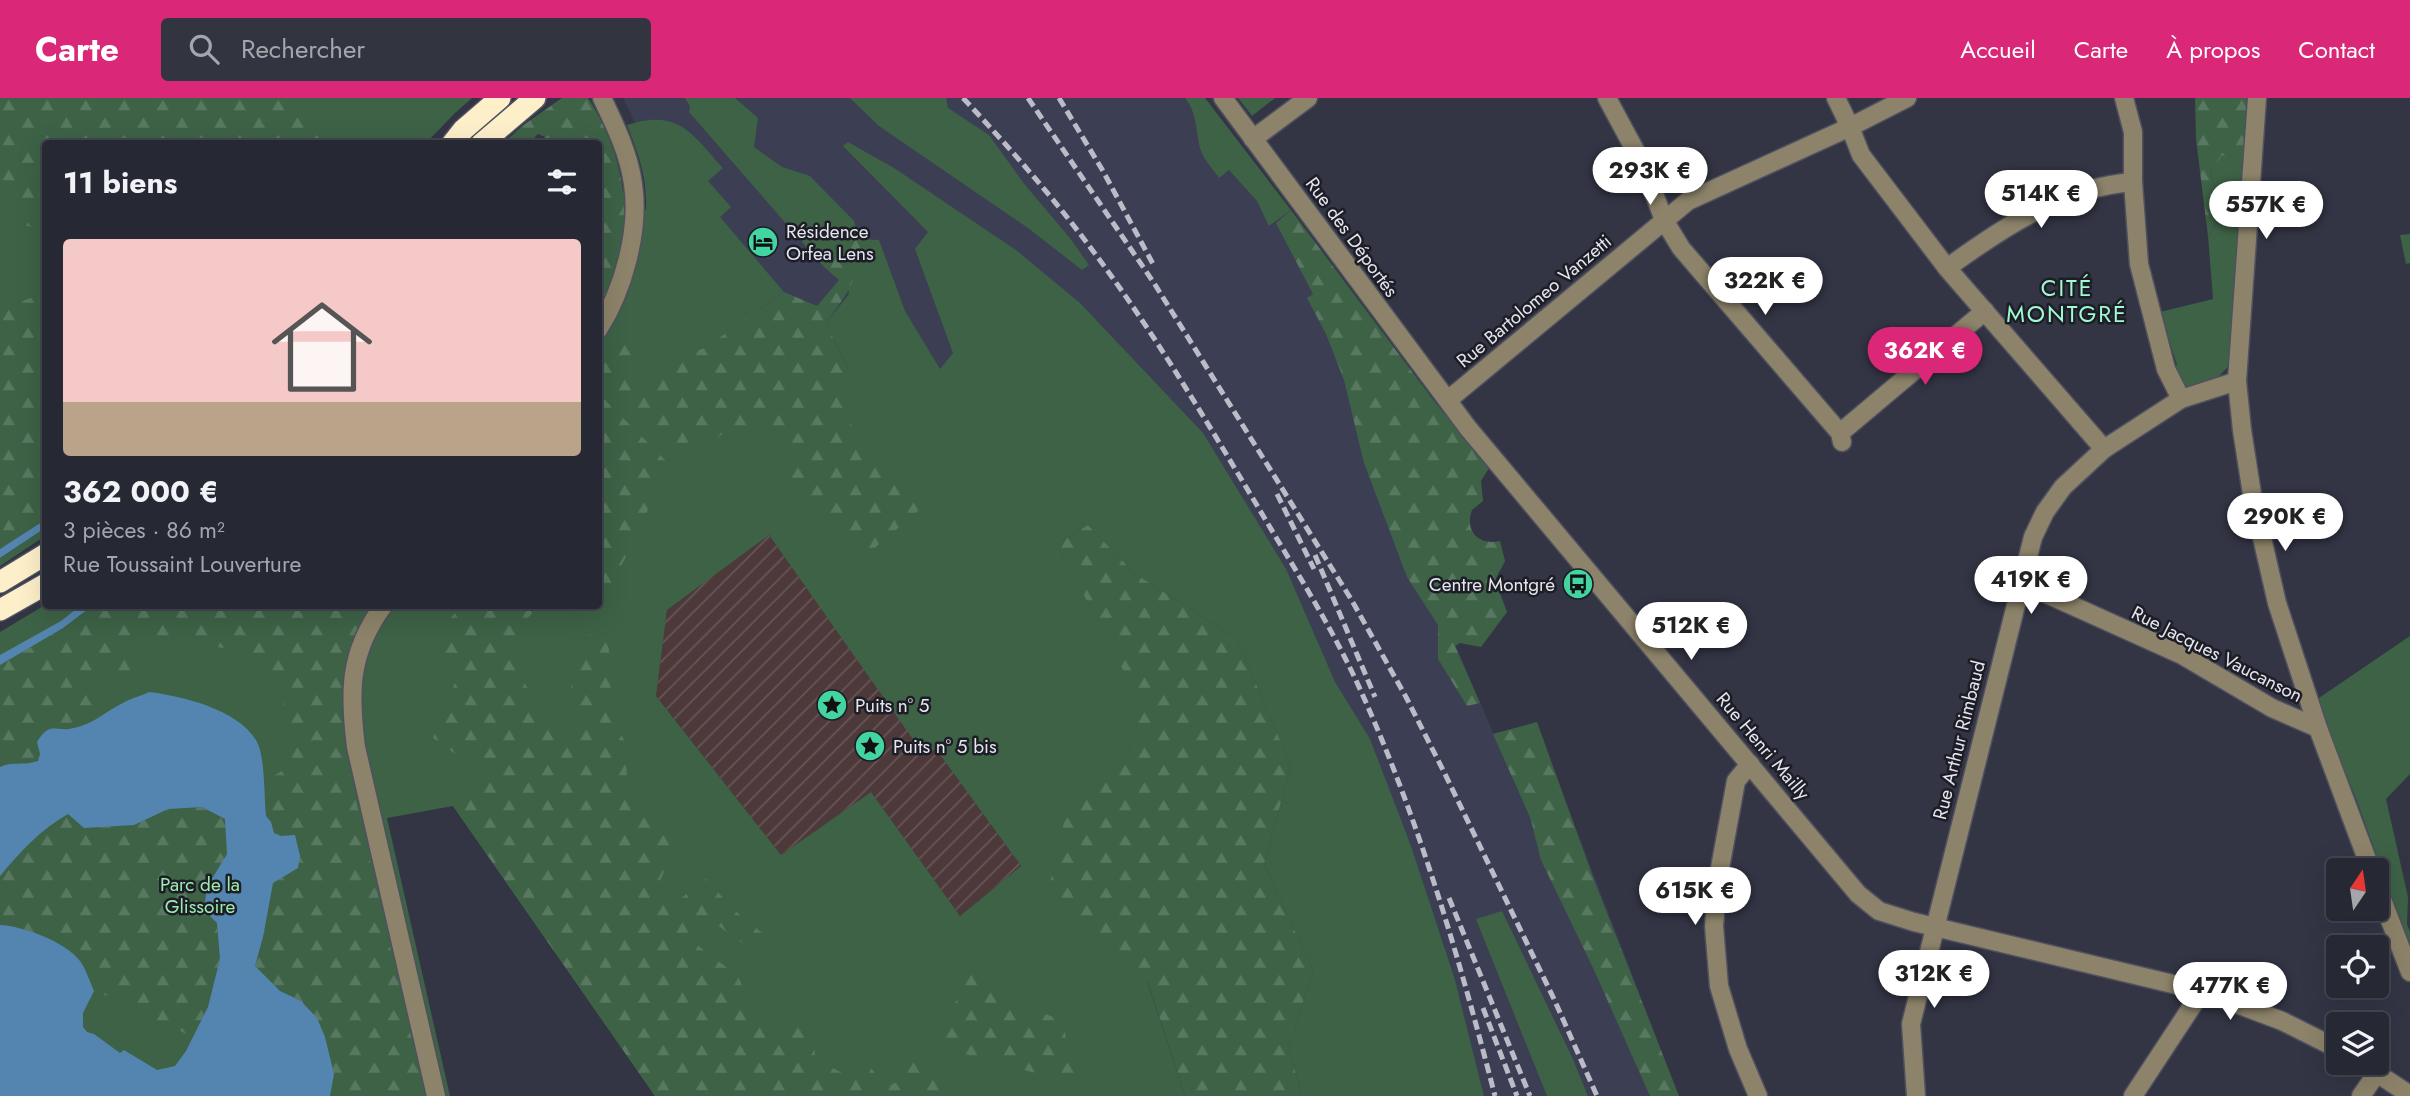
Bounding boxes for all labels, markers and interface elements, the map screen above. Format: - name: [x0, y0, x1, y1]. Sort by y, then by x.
- search box: [161, 18, 651, 81]
- text: Carte: [35, 26, 119, 73]
- icon: search: [185, 30, 223, 68]
- text: Rechercher: [241, 30, 365, 68]
- text: Accueil: [1960, 32, 2036, 67]
- text: Carte: [2074, 32, 2128, 67]
- text: À propos: [2166, 32, 2260, 67]
- text: Contact: [2298, 32, 2375, 67]
- pin: 293K €: [1593, 148, 1707, 207]
- text: 293K €: [1609, 153, 1691, 187]
- text: 11 biens: [63, 161, 177, 204]
- icon: filters: [543, 163, 581, 201]
- pin: 514K €: [1984, 170, 2098, 230]
- street label: Rue des Déportés: [1299, 171, 1405, 303]
- text: 514K €: [2001, 176, 2081, 210]
- pin: 557K €: [2209, 181, 2323, 241]
- text: 557K €: [2225, 187, 2307, 221]
- place label: Résidence Orfea Lens: [786, 218, 874, 267]
- hotel icon: Résidence Orfea Lens: [746, 225, 780, 259]
- street label: Rue Bartolomeo Vanzetti: [1451, 228, 1617, 374]
- pin: 322K €: [1708, 258, 1822, 317]
- text: 322K €: [1724, 263, 1806, 297]
- district label: CITÉ MONTGRÉ: [2006, 271, 2128, 331]
- icon: home: [259, 284, 385, 410]
- pin: 362K €: [1868, 328, 1982, 387]
- text: 362K €: [1884, 333, 1966, 367]
- text: 362 000 €: [63, 470, 219, 513]
- pin: 290K €: [2228, 494, 2342, 553]
- text: 290K €: [2243, 499, 2327, 533]
- text: 3 pièces · 86 m²: [63, 513, 225, 547]
- text: Rue Toussaint Louverture: [63, 547, 301, 581]
- pin: 419K €: [1974, 556, 2088, 616]
- text: 419K €: [1990, 562, 2072, 596]
- bus stop icon: Centre Montgré: [1561, 567, 1595, 601]
- place label: Centre Montgré: [1429, 571, 1555, 598]
- street label: Rue Jacques Vaucanson: [2127, 599, 2307, 709]
- pin: 512K €: [1634, 602, 1748, 662]
- text: 512K €: [1651, 608, 1731, 642]
- street label: Rue Arthur Rimbaud: [1926, 658, 1992, 822]
- street label: Rue Henri Mailly: [1710, 686, 1817, 806]
- place icon: Puits n° 5: [815, 688, 849, 722]
- place label: Puits n° 5: [855, 692, 930, 719]
- place icon: Puits n° 5 bis: [853, 729, 887, 763]
- place label: Puits n° 5 bis: [893, 733, 997, 760]
- north arrow: [2326, 858, 2389, 920]
- map controls: [2326, 858, 2389, 1075]
- pin: 615K €: [1638, 868, 1752, 927]
- park label: Parc de la Glissoire: [160, 871, 240, 920]
- text: 615K €: [1655, 873, 1735, 907]
- button: locate: [2326, 935, 2389, 998]
- pin: 312K €: [1877, 950, 1991, 1010]
- text: 312K €: [1894, 956, 1974, 990]
- pin: 477K €: [2173, 962, 2287, 1022]
- text: 477K €: [2189, 968, 2271, 1002]
- button: layers: [2326, 1012, 2389, 1075]

